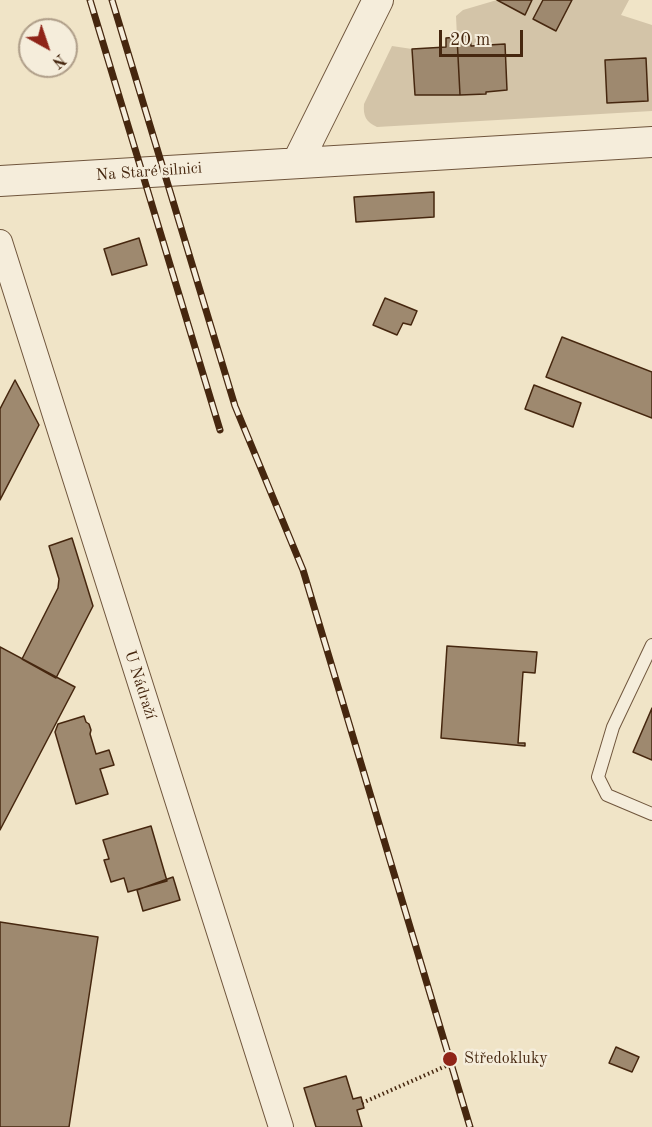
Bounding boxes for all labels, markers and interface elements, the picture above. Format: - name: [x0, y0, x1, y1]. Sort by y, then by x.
- north arrow: [18, 18, 78, 78]
- scale bar: [442, 18, 526, 56]
- text: 20 m: [450, 31, 490, 49]
- text: N: [48, 50, 68, 70]
- street label: Na Staré silnici: [95, 159, 203, 185]
- street label: U Nádraží: [120, 648, 160, 722]
- place label: Středokluky: [464, 1049, 548, 1069]
- marker: Středokluky: [441, 1050, 459, 1068]

